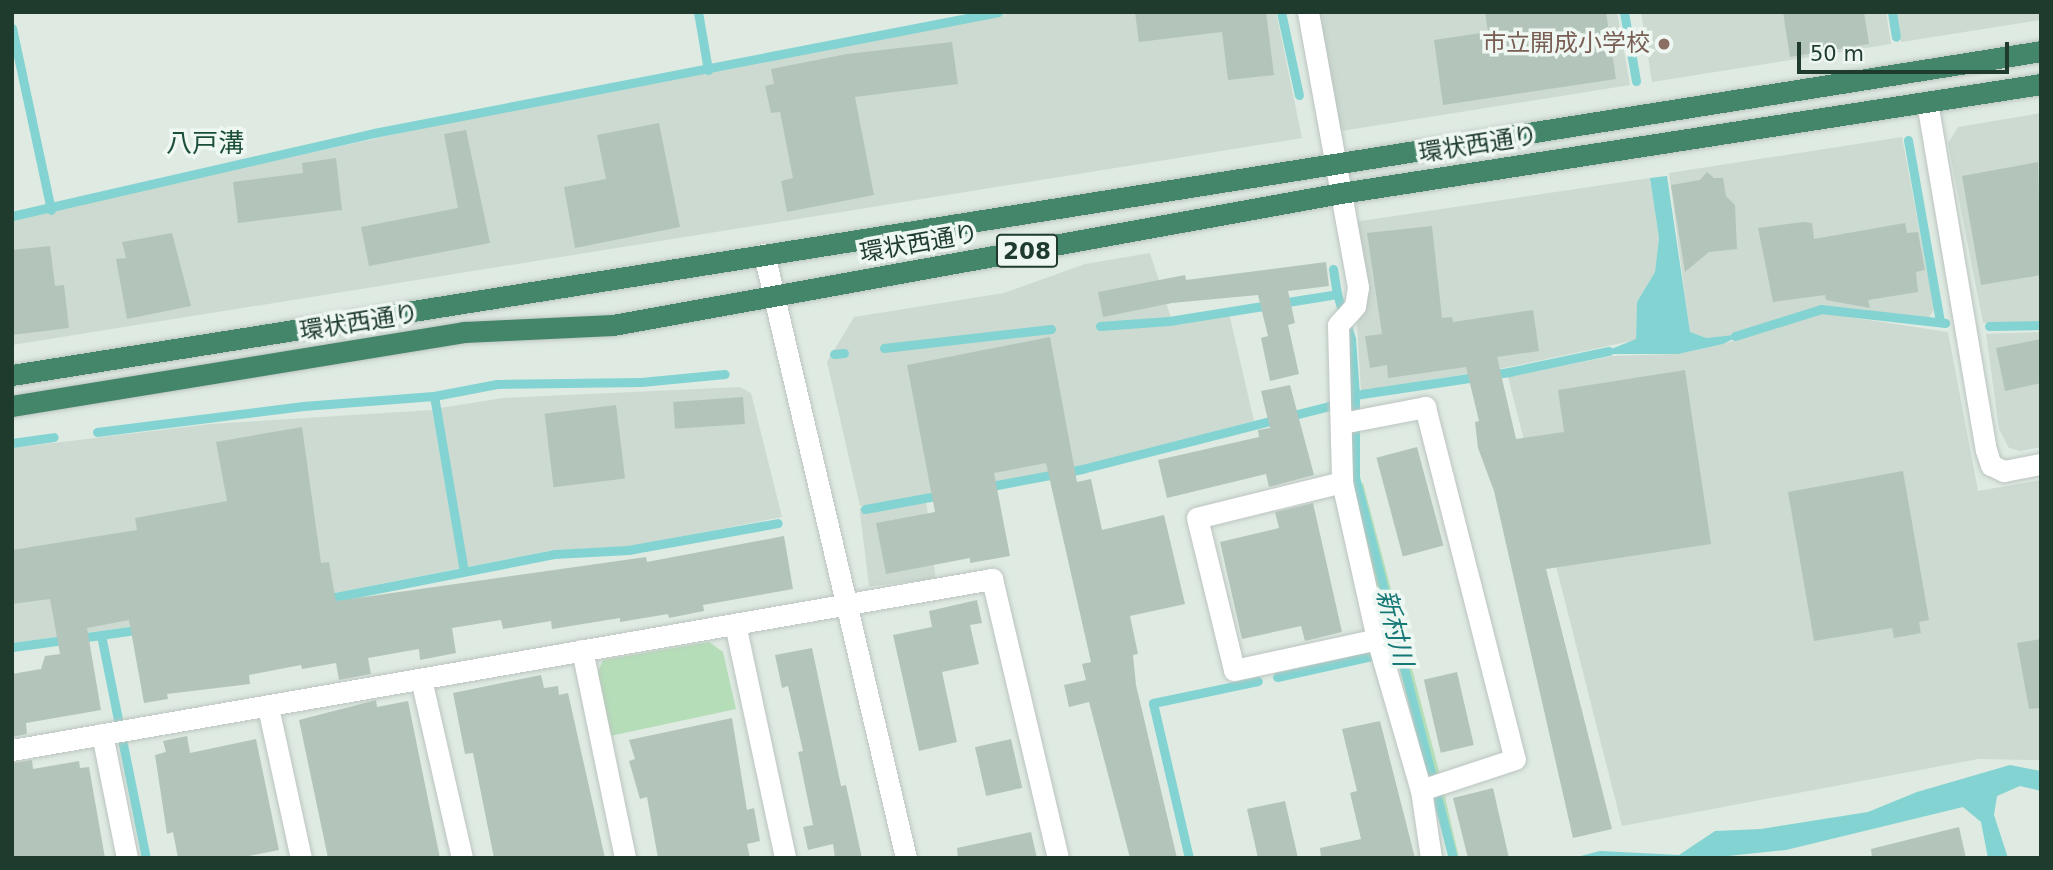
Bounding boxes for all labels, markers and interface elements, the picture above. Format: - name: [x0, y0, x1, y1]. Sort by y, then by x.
- scale bar: [1801, 28, 2013, 72]
- place label: 市立開成小学校: [1482, 30, 1650, 58]
- marker: 市立開成小学校: [1656, 36, 1672, 52]
- text: 50 m: [1810, 42, 1864, 66]
- street label: 環状西通り: [1416, 121, 1540, 169]
- district label: 八戸溝: [166, 128, 244, 160]
- street label: 環状西通り: [857, 219, 981, 269]
- road number: 208: [996, 232, 1058, 270]
- street label: 環状西通り: [297, 299, 421, 347]
- water label: 新村川: [1369, 586, 1419, 670]

